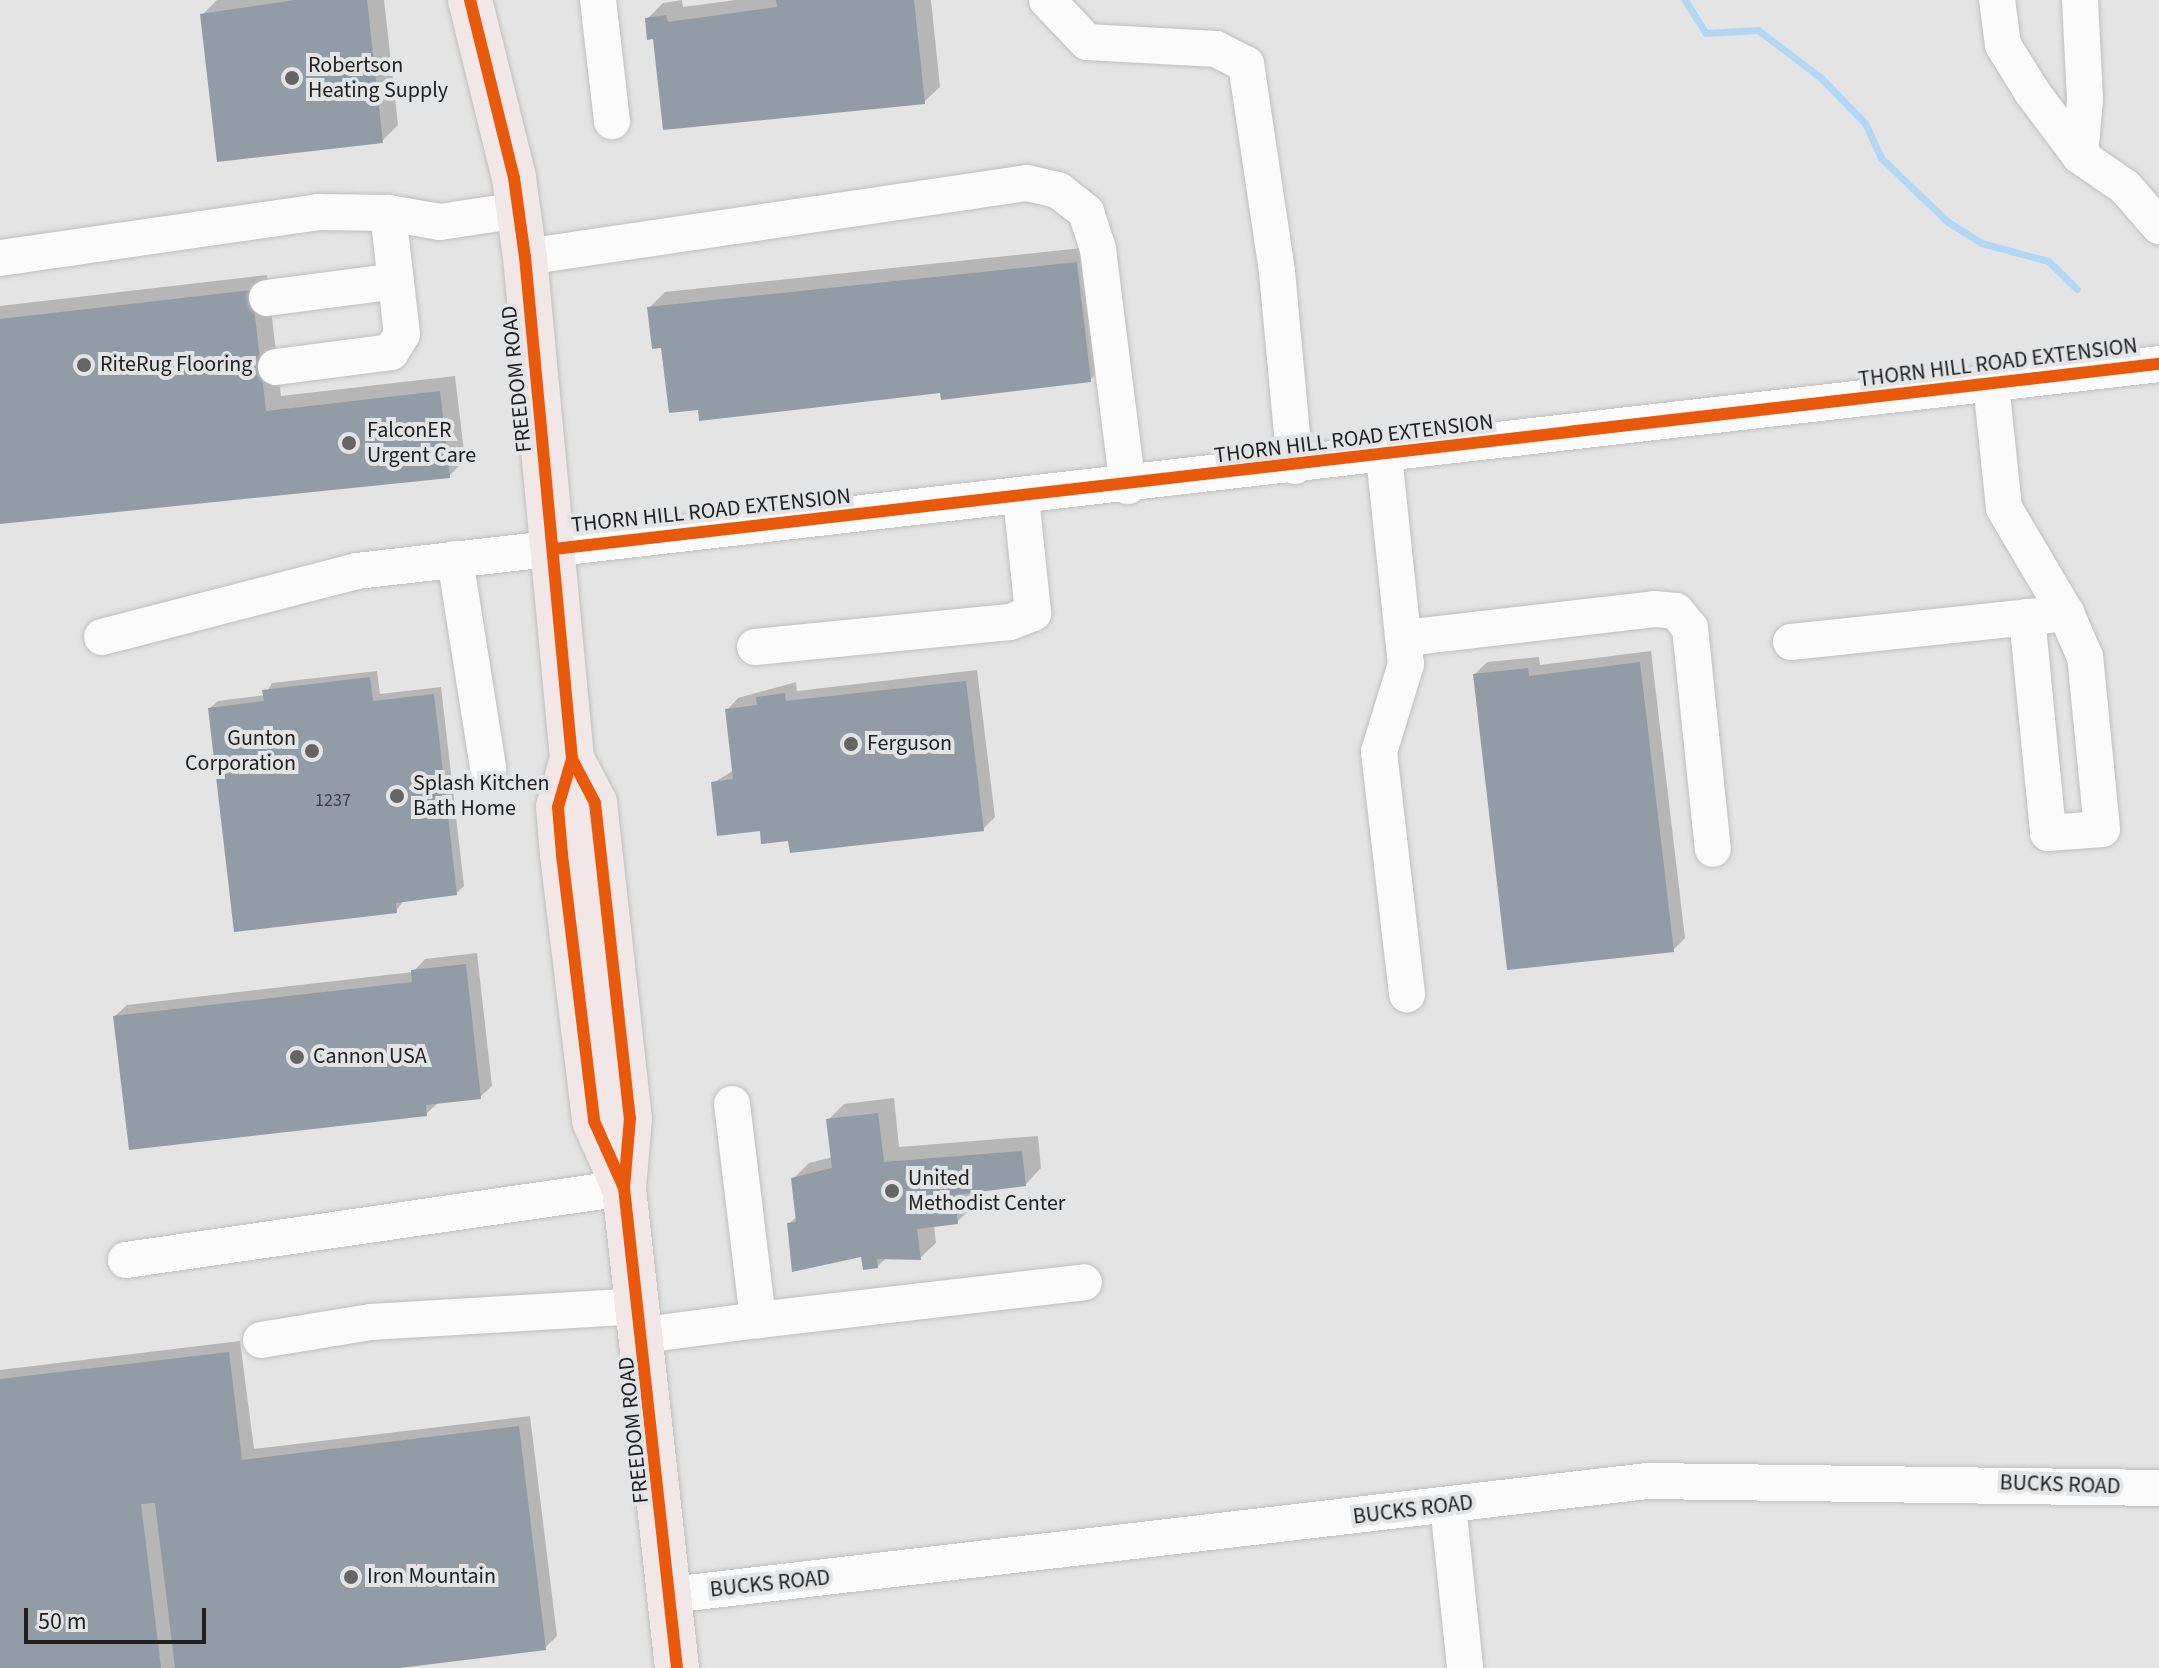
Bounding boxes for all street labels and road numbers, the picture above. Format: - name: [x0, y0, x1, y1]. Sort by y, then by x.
- street label: FREEDOM ROAD: [496, 304, 538, 454]
- street label: THORN HILL ROAD EXTENSION: [1857, 333, 2139, 393]
- street label: THORN HILL ROAD EXTENSION: [1213, 409, 1495, 469]
- street label: THORN HILL ROAD EXTENSION: [570, 483, 852, 539]
- street label: FREEDOM ROAD: [613, 1355, 655, 1505]
- street label: BUCKS ROAD: [1999, 1470, 2121, 1500]
- street label: BUCKS ROAD: [1351, 1490, 1475, 1530]
- street label: BUCKS ROAD: [709, 1565, 831, 1603]

